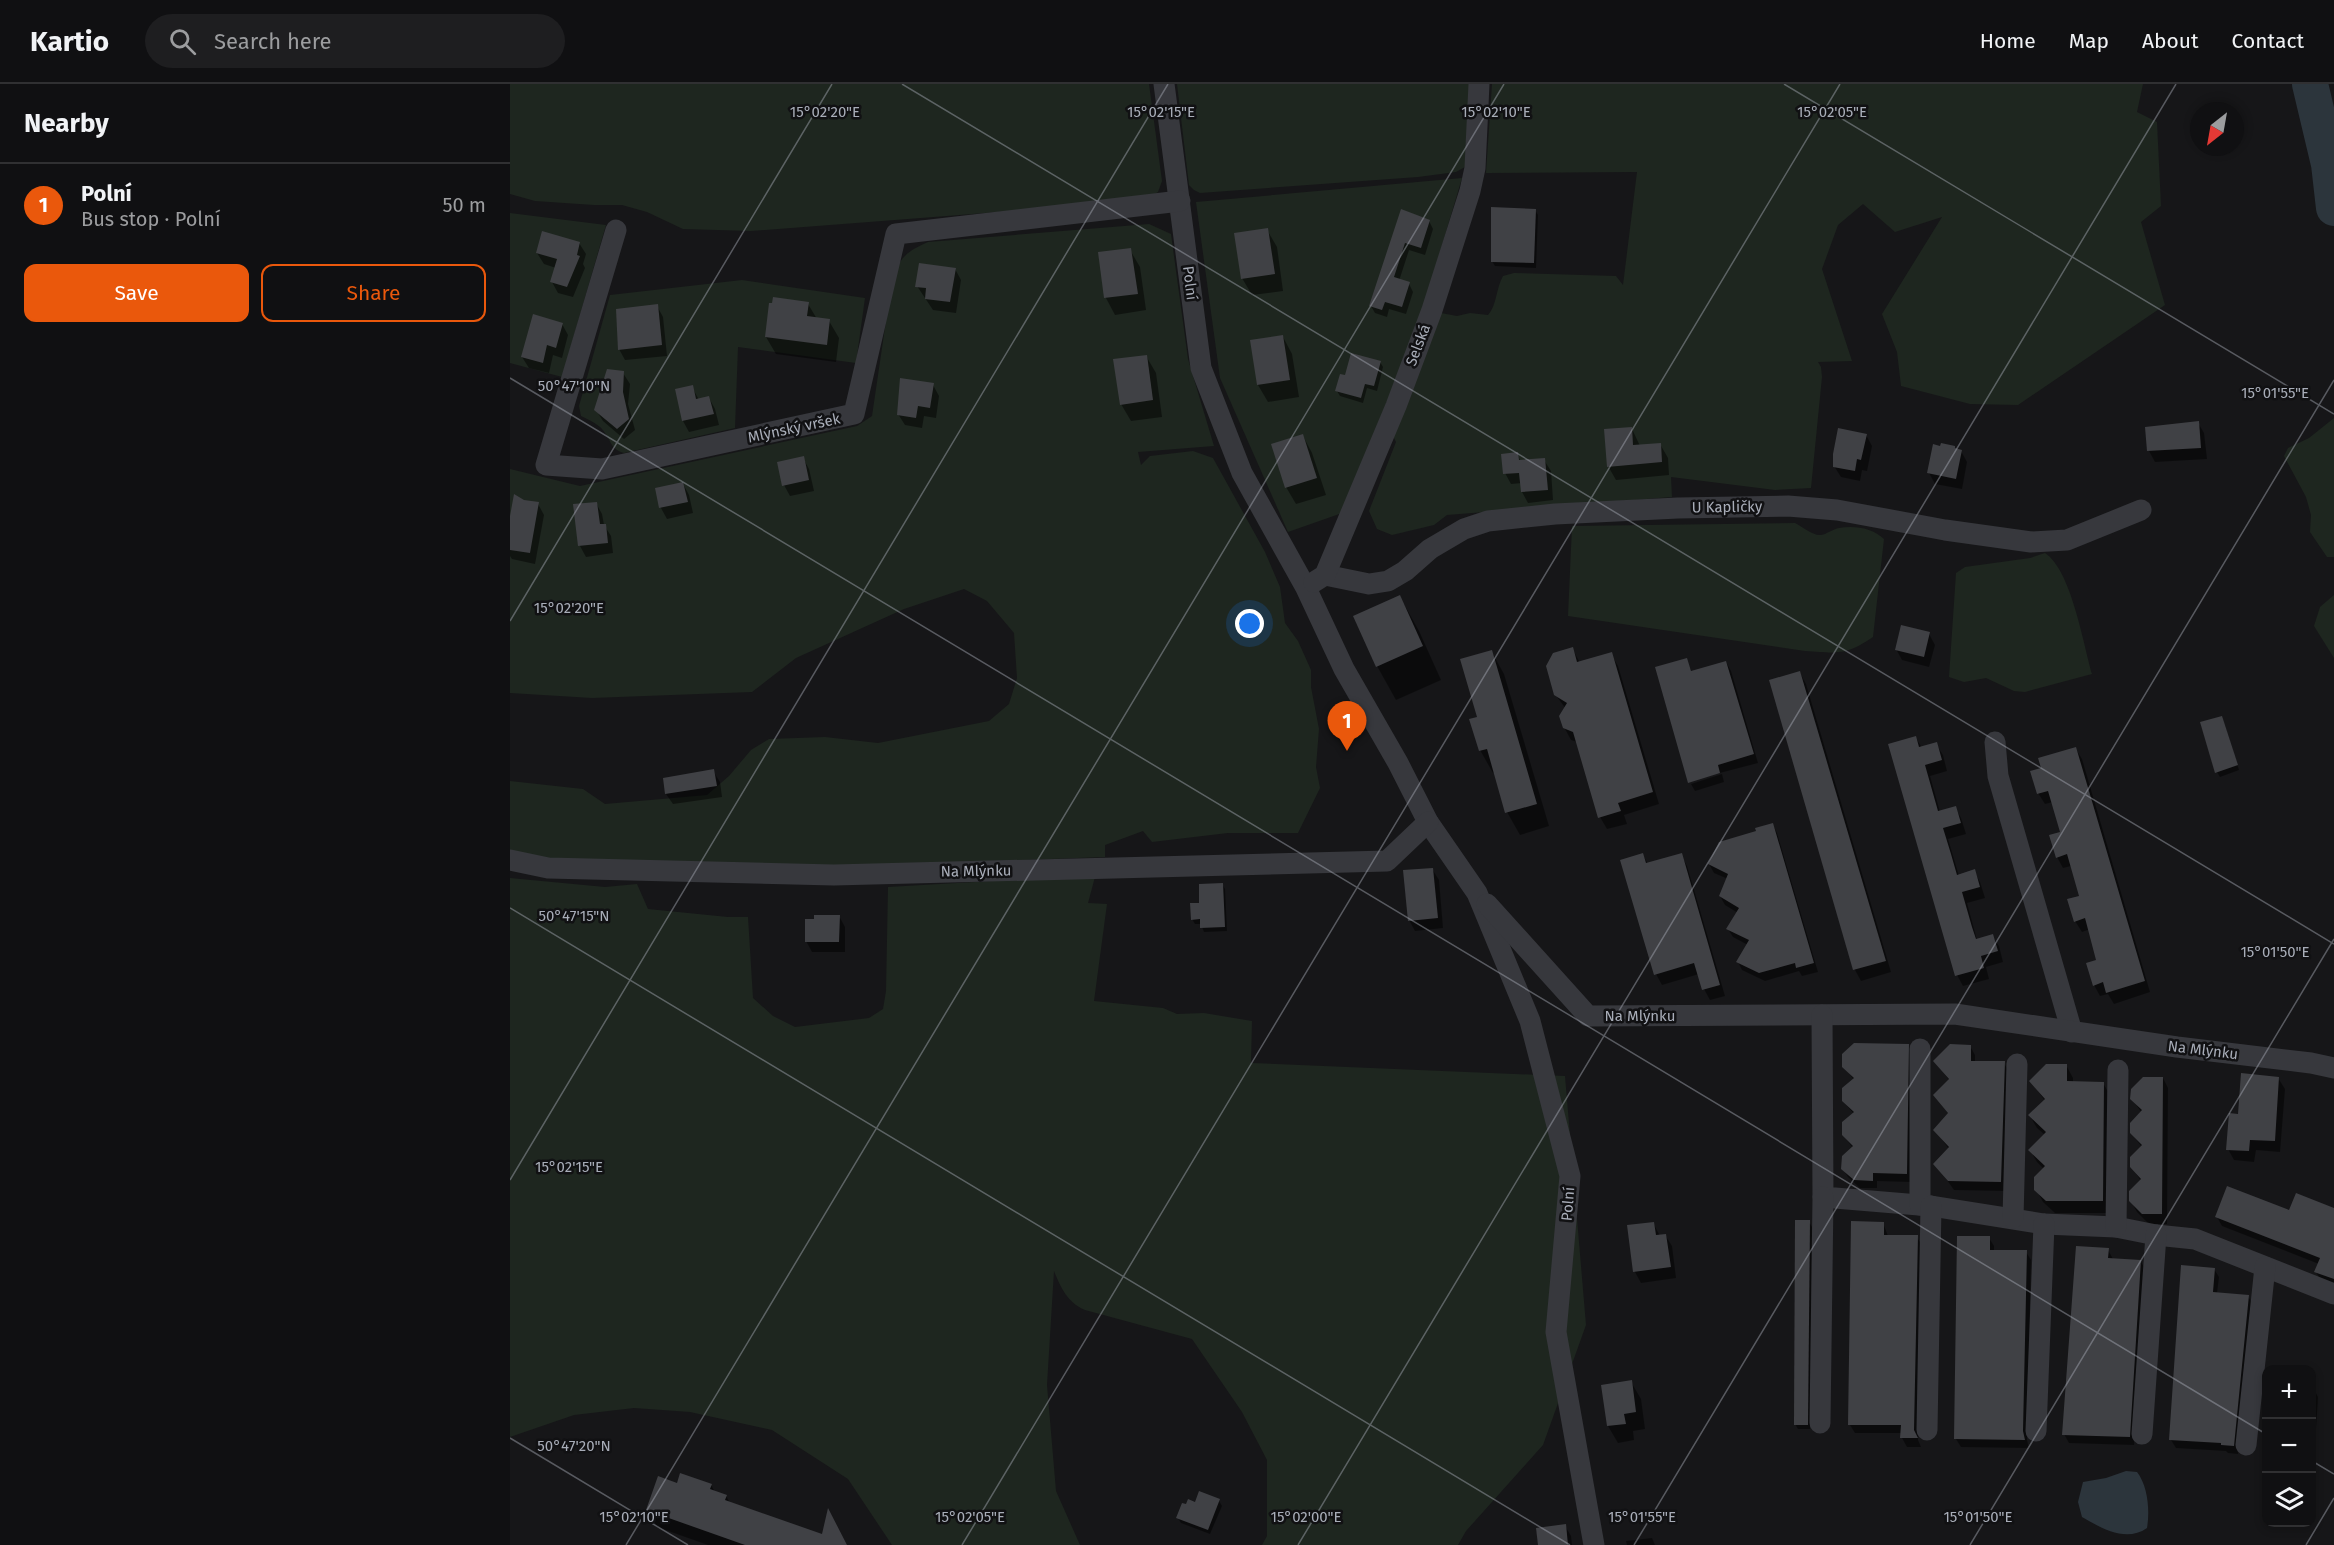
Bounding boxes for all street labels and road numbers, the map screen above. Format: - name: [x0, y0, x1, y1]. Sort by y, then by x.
- street label: Polní: [1179, 265, 1201, 301]
- street label: Selská: [1402, 322, 1434, 368]
- street label: Mlýnský vršek: [746, 409, 842, 447]
- street label: U Kapličky: [1692, 497, 1763, 517]
- street label: Na Mlýnku: [940, 861, 1012, 881]
- street label: Na Mlýnku: [1605, 1007, 1675, 1025]
- street label: Na Mlýnku: [2167, 1037, 2239, 1063]
- street label: Polní: [1558, 1186, 1578, 1222]

